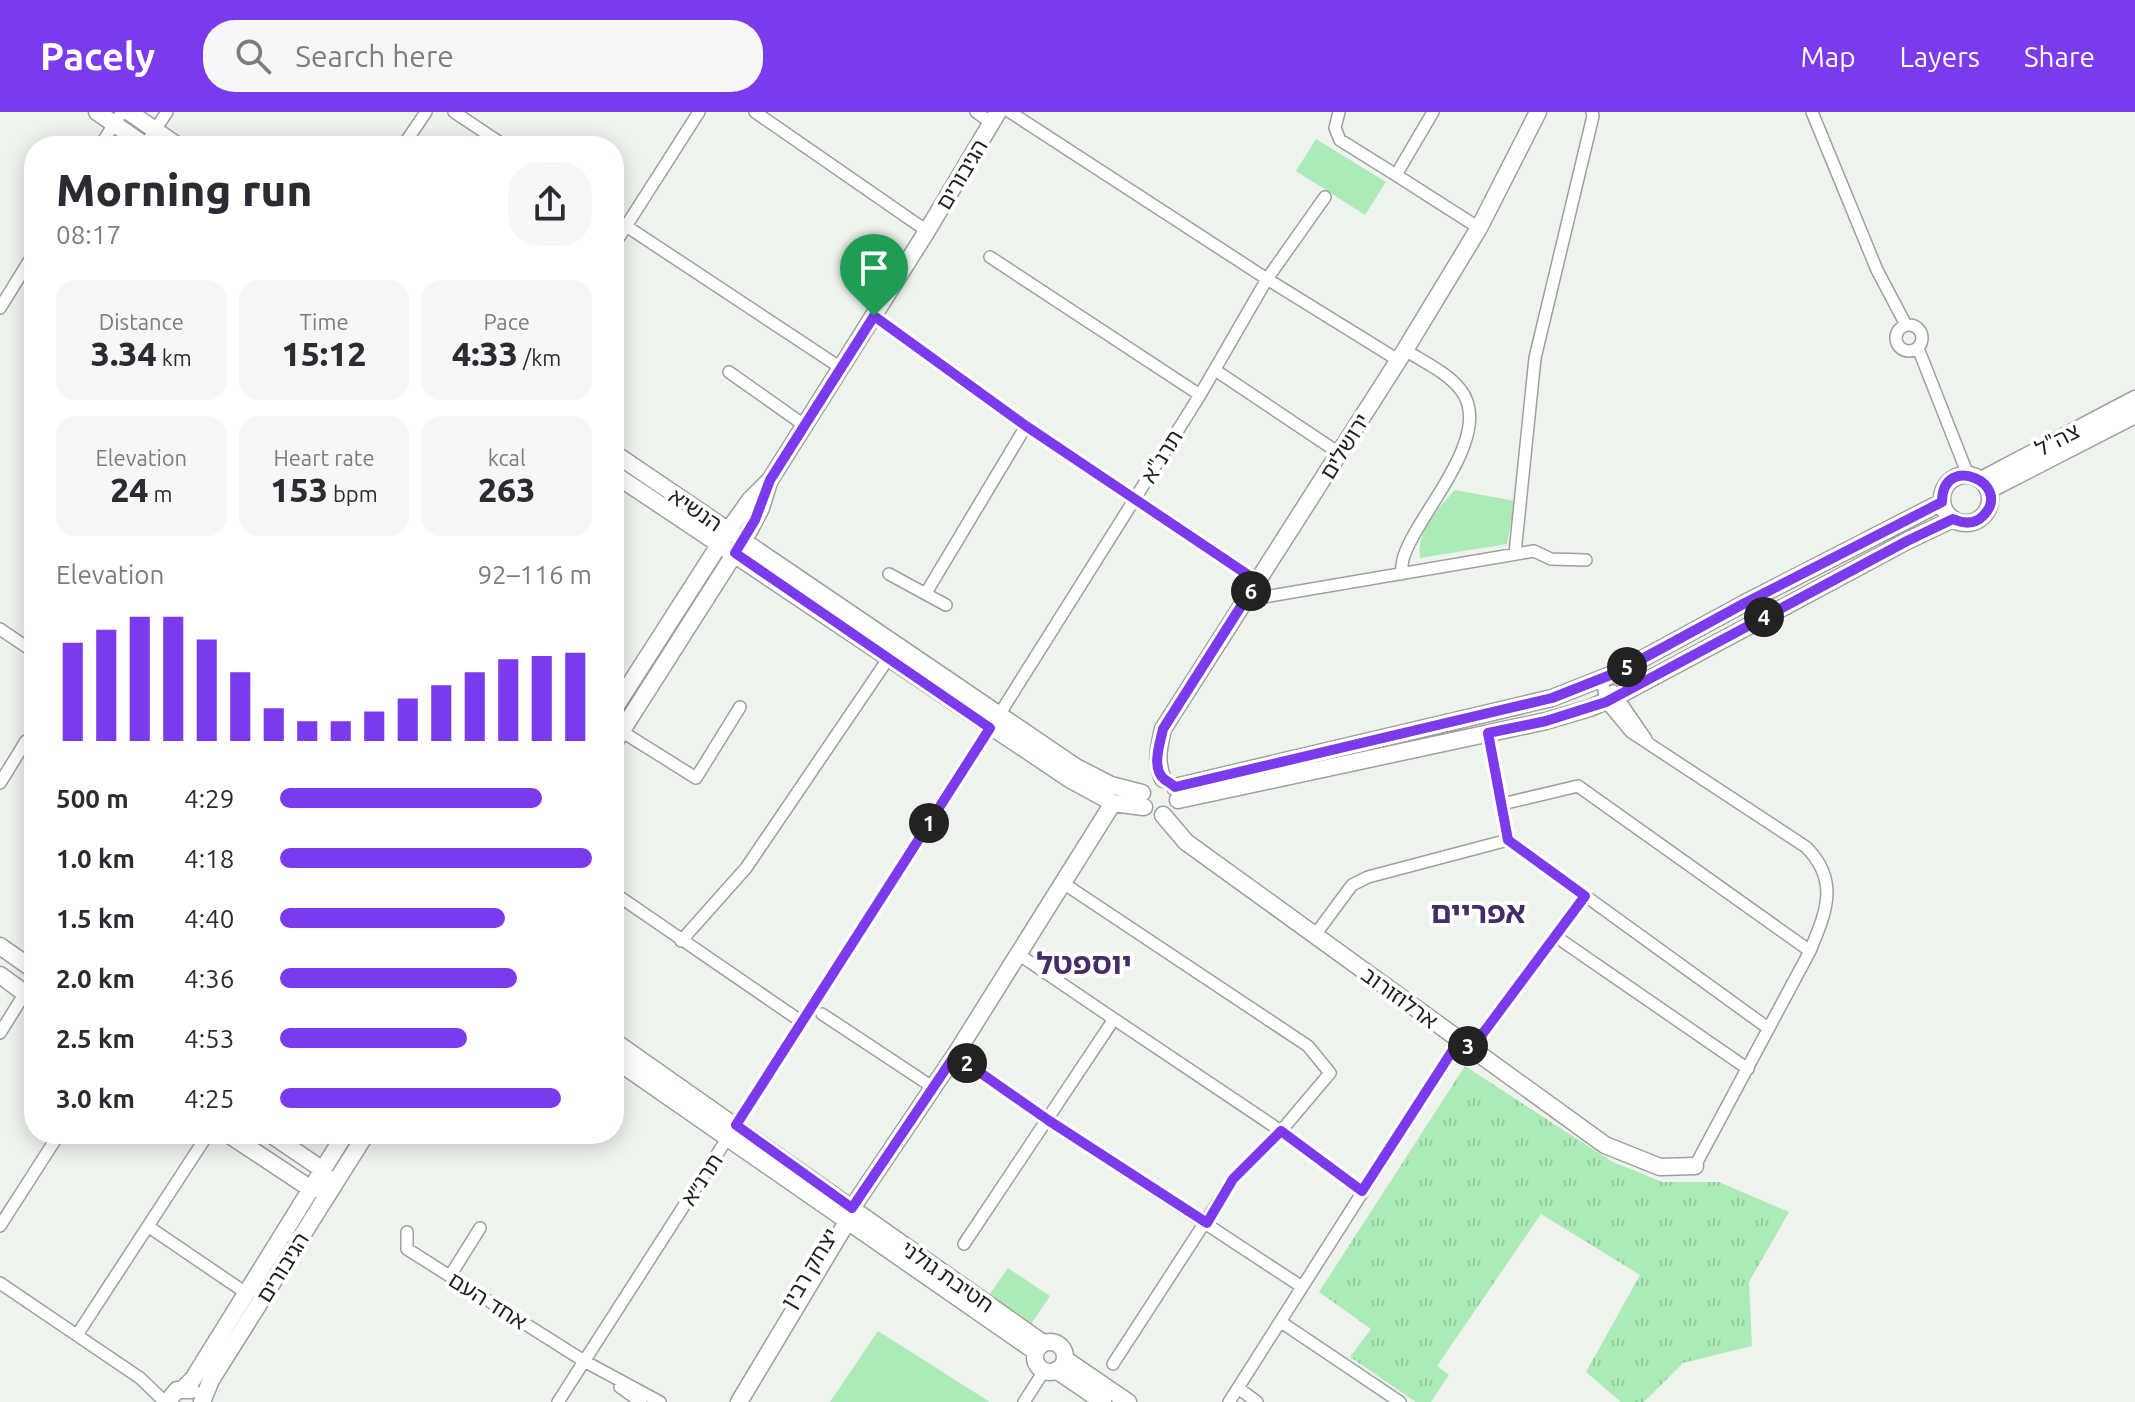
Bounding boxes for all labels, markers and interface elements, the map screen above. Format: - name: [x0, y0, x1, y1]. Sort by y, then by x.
- search box: [203, 20, 763, 92]
- icon: search: [231, 34, 275, 78]
- text: Pacely: [40, 35, 155, 77]
- text: Search here: [295, 39, 454, 73]
- text: Map: [1800, 41, 1856, 72]
- text: Layers: [1900, 41, 1980, 72]
- text: Share: [2024, 41, 2095, 72]
- street label: הגיבורים: [930, 134, 992, 214]
- button: share: [508, 162, 592, 246]
- text: Morning run: [56, 165, 312, 214]
- text: 08:17: [56, 220, 121, 249]
- pin: [840, 234, 908, 316]
- icon: arrive: [852, 246, 896, 290]
- text: Distance: [99, 309, 184, 334]
- text: Time: [299, 309, 349, 334]
- text: Pace: [483, 309, 530, 334]
- text: 3.34: [91, 334, 157, 372]
- text: 15:12: [281, 334, 367, 372]
- text: 4:33: [452, 334, 518, 372]
- text: km: [157, 345, 192, 370]
- text: /km: [518, 345, 561, 370]
- street label: ירושלים: [1314, 409, 1374, 483]
- street label: צה"ל: [2031, 417, 2083, 461]
- street label: תרנ"א: [1135, 425, 1187, 487]
- text: Elevation: [95, 445, 187, 470]
- text: Heart rate: [273, 445, 375, 470]
- text: kcal: [488, 445, 526, 470]
- text: 24: [110, 470, 148, 508]
- text: 153: [270, 470, 328, 508]
- text: 263: [478, 470, 535, 508]
- text: m: [148, 481, 173, 506]
- text: bpm: [328, 481, 378, 506]
- street label: הנשיא: [665, 482, 727, 536]
- text: Elevation: [56, 560, 164, 589]
- text: 92–116 m: [477, 560, 592, 589]
- pin: 6: [1231, 571, 1271, 611]
- text: 6: [1245, 578, 1257, 603]
- pin: 4: [1744, 597, 1784, 637]
- text: 4: [1758, 604, 1770, 629]
- pin: 5: [1607, 647, 1647, 687]
- text: 5: [1621, 654, 1633, 679]
- text: 500 m: [56, 784, 129, 813]
- text: 4:29: [184, 784, 234, 813]
- pin: 1: [909, 803, 949, 843]
- text: 1: [923, 810, 935, 835]
- text: 1.0 km: [56, 844, 135, 873]
- text: 4:18: [184, 844, 234, 873]
- district label: אפריים: [1431, 895, 1525, 929]
- text: 1.5 km: [56, 904, 135, 933]
- text: 4:40: [184, 904, 234, 933]
- district label: יוספטל: [1036, 946, 1132, 980]
- street label: ארלוזורוב: [1357, 961, 1443, 1033]
- text: 2.0 km: [56, 964, 135, 993]
- text: 4:36: [184, 964, 234, 993]
- text: 2.5 km: [56, 1024, 135, 1053]
- text: 4:53: [184, 1024, 234, 1053]
- pin: 3: [1448, 1026, 1488, 1066]
- text: 3: [1462, 1033, 1474, 1058]
- pin: 2: [947, 1043, 987, 1083]
- text: 2: [961, 1050, 973, 1075]
- text: 3.0 km: [56, 1084, 135, 1113]
- text: 4:25: [184, 1084, 234, 1113]
- street label: תרנ״א: [675, 1148, 727, 1210]
- street label: יצחק רבין: [775, 1223, 843, 1313]
- street label: הגיבורים: [251, 1227, 313, 1307]
- street label: חטיבת גולני: [897, 1235, 999, 1317]
- street label: אחד העם: [444, 1266, 532, 1334]

